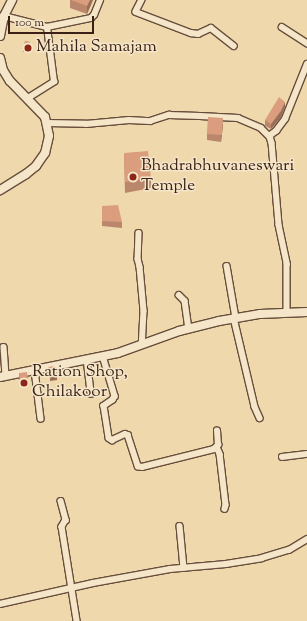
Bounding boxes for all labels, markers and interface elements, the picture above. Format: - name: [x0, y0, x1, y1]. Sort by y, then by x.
- scale bar: [10, 8, 96, 34]
- text: 100 m: [15, 14, 44, 32]
- place label: Mahila Samajam: [36, 38, 157, 58]
- marker: Mahila Samajam: [23, 43, 33, 53]
- place label: Bhadrabhuvaneswari Temple: [141, 157, 294, 197]
- marker: Bhadrabhuvaneswari Temple: [128, 172, 138, 182]
- place label: Ration Shop, Chilakoor: [32, 363, 128, 403]
- marker: Ration Shop, Chilakoor: [19, 378, 29, 388]

